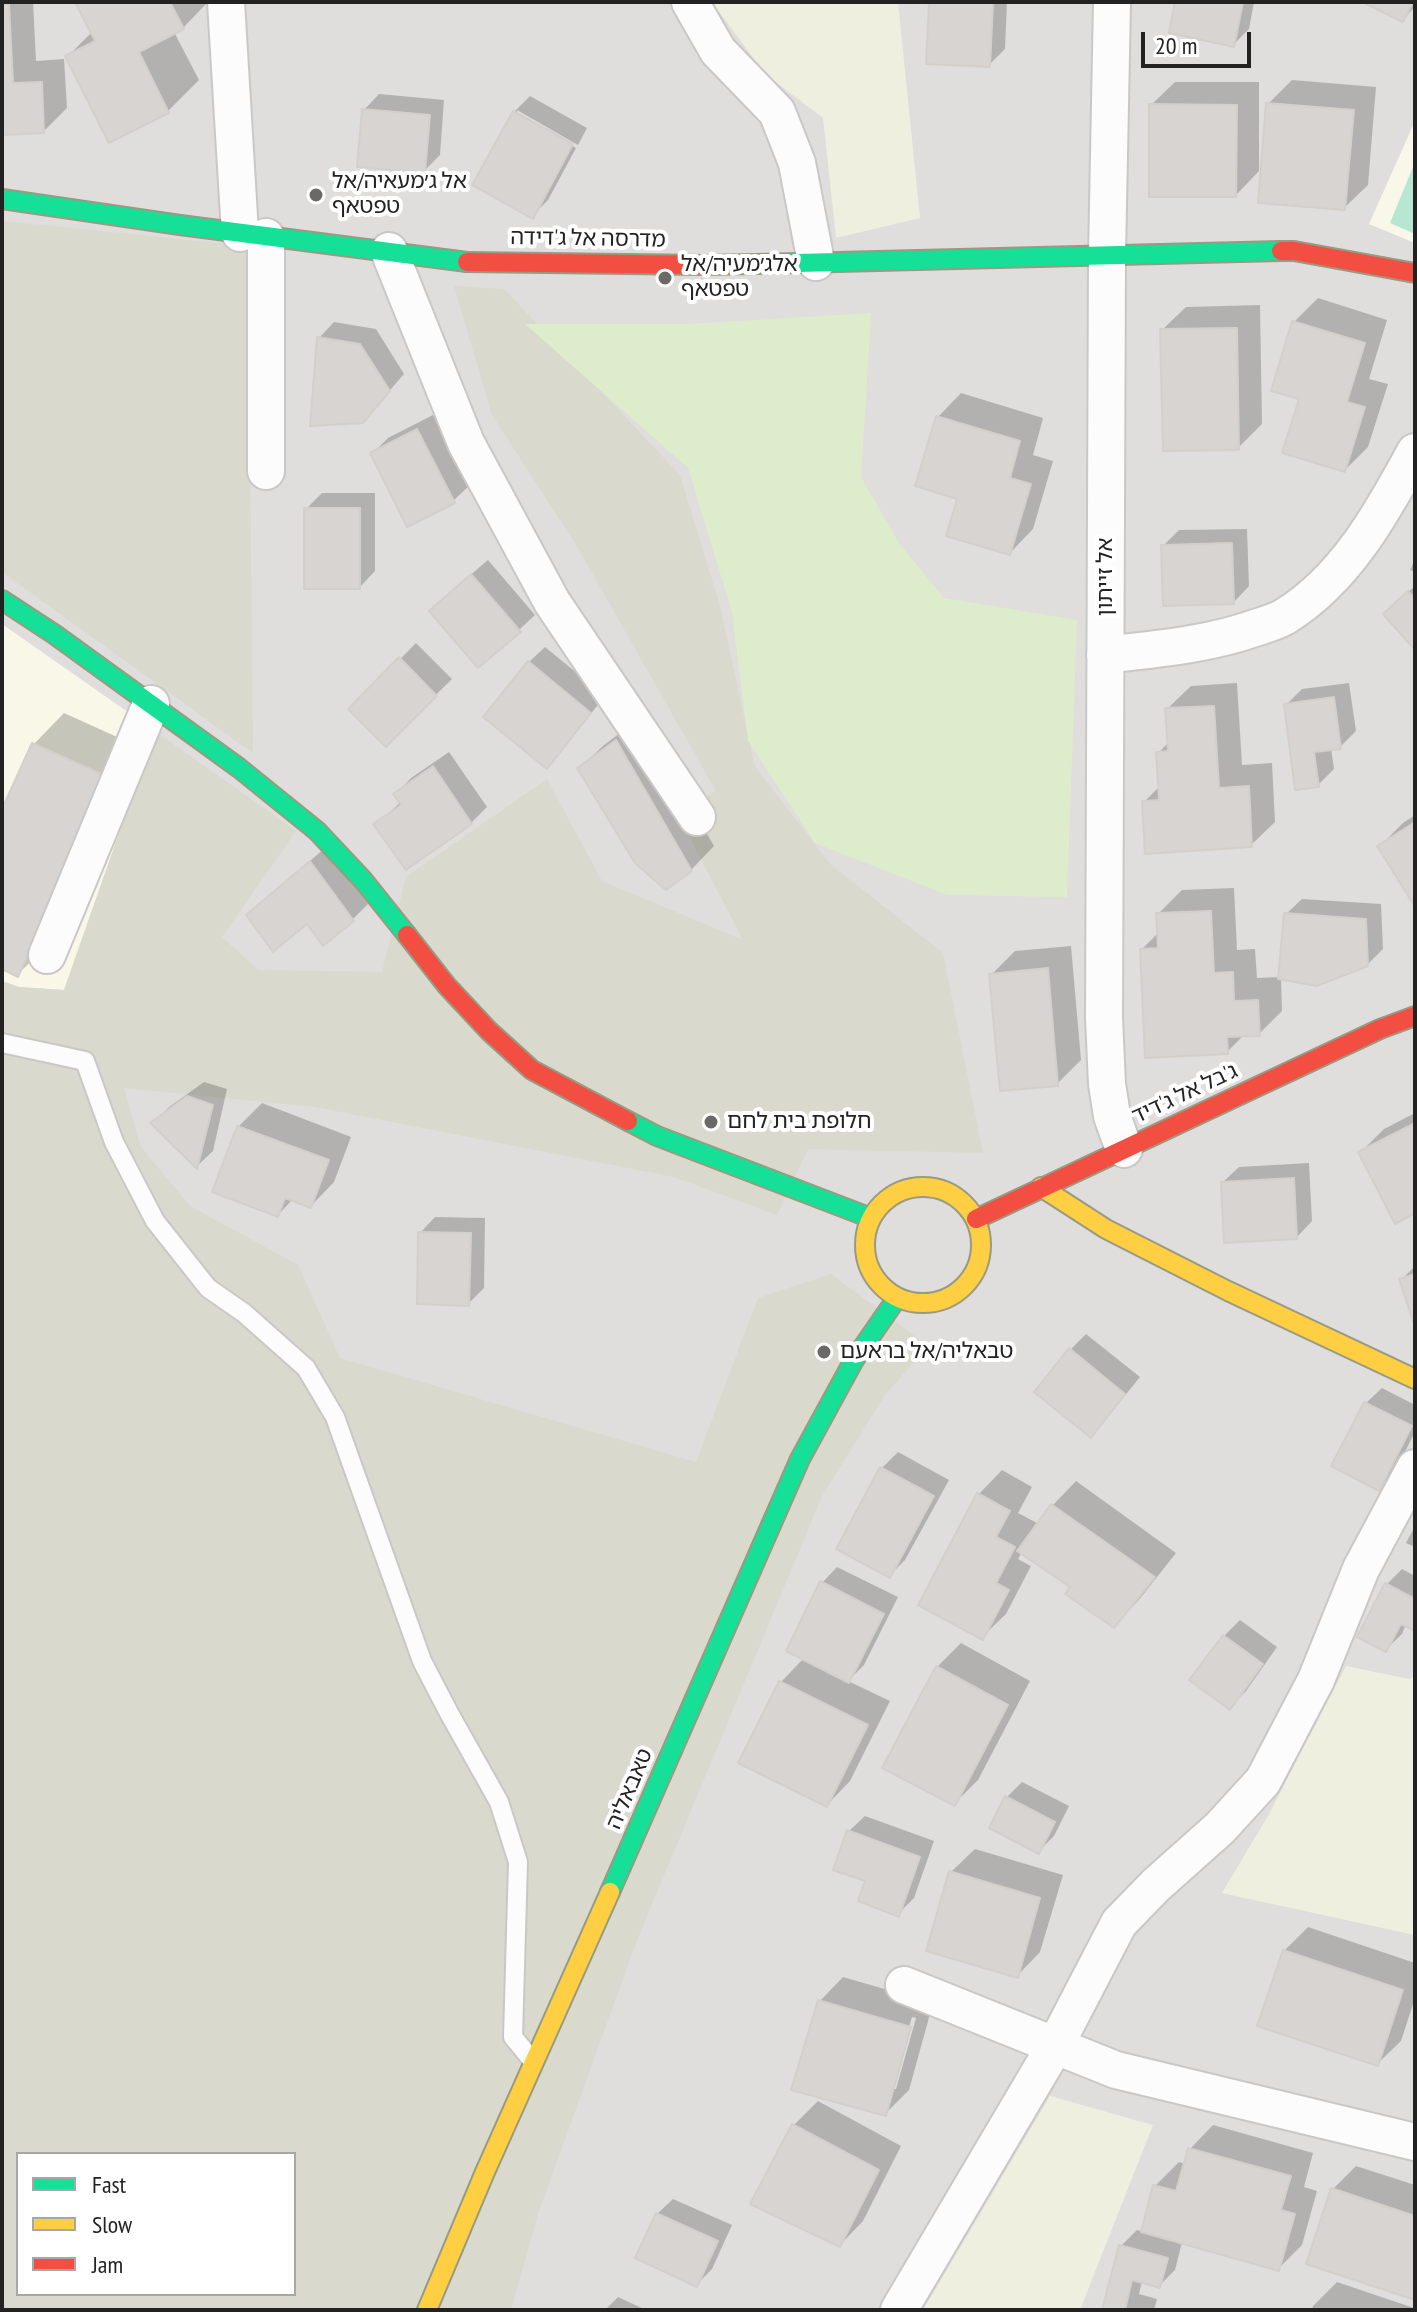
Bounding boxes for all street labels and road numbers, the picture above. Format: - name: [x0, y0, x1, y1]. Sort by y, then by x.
- street label: מדרסה אל ג'דידה: [510, 224, 666, 254]
- street label: אל זייתון: [1093, 538, 1119, 616]
- street label: ג'בל אל ג'דיד: [1128, 1058, 1242, 1130]
- street label: טאבאליה: [601, 1744, 659, 1834]

